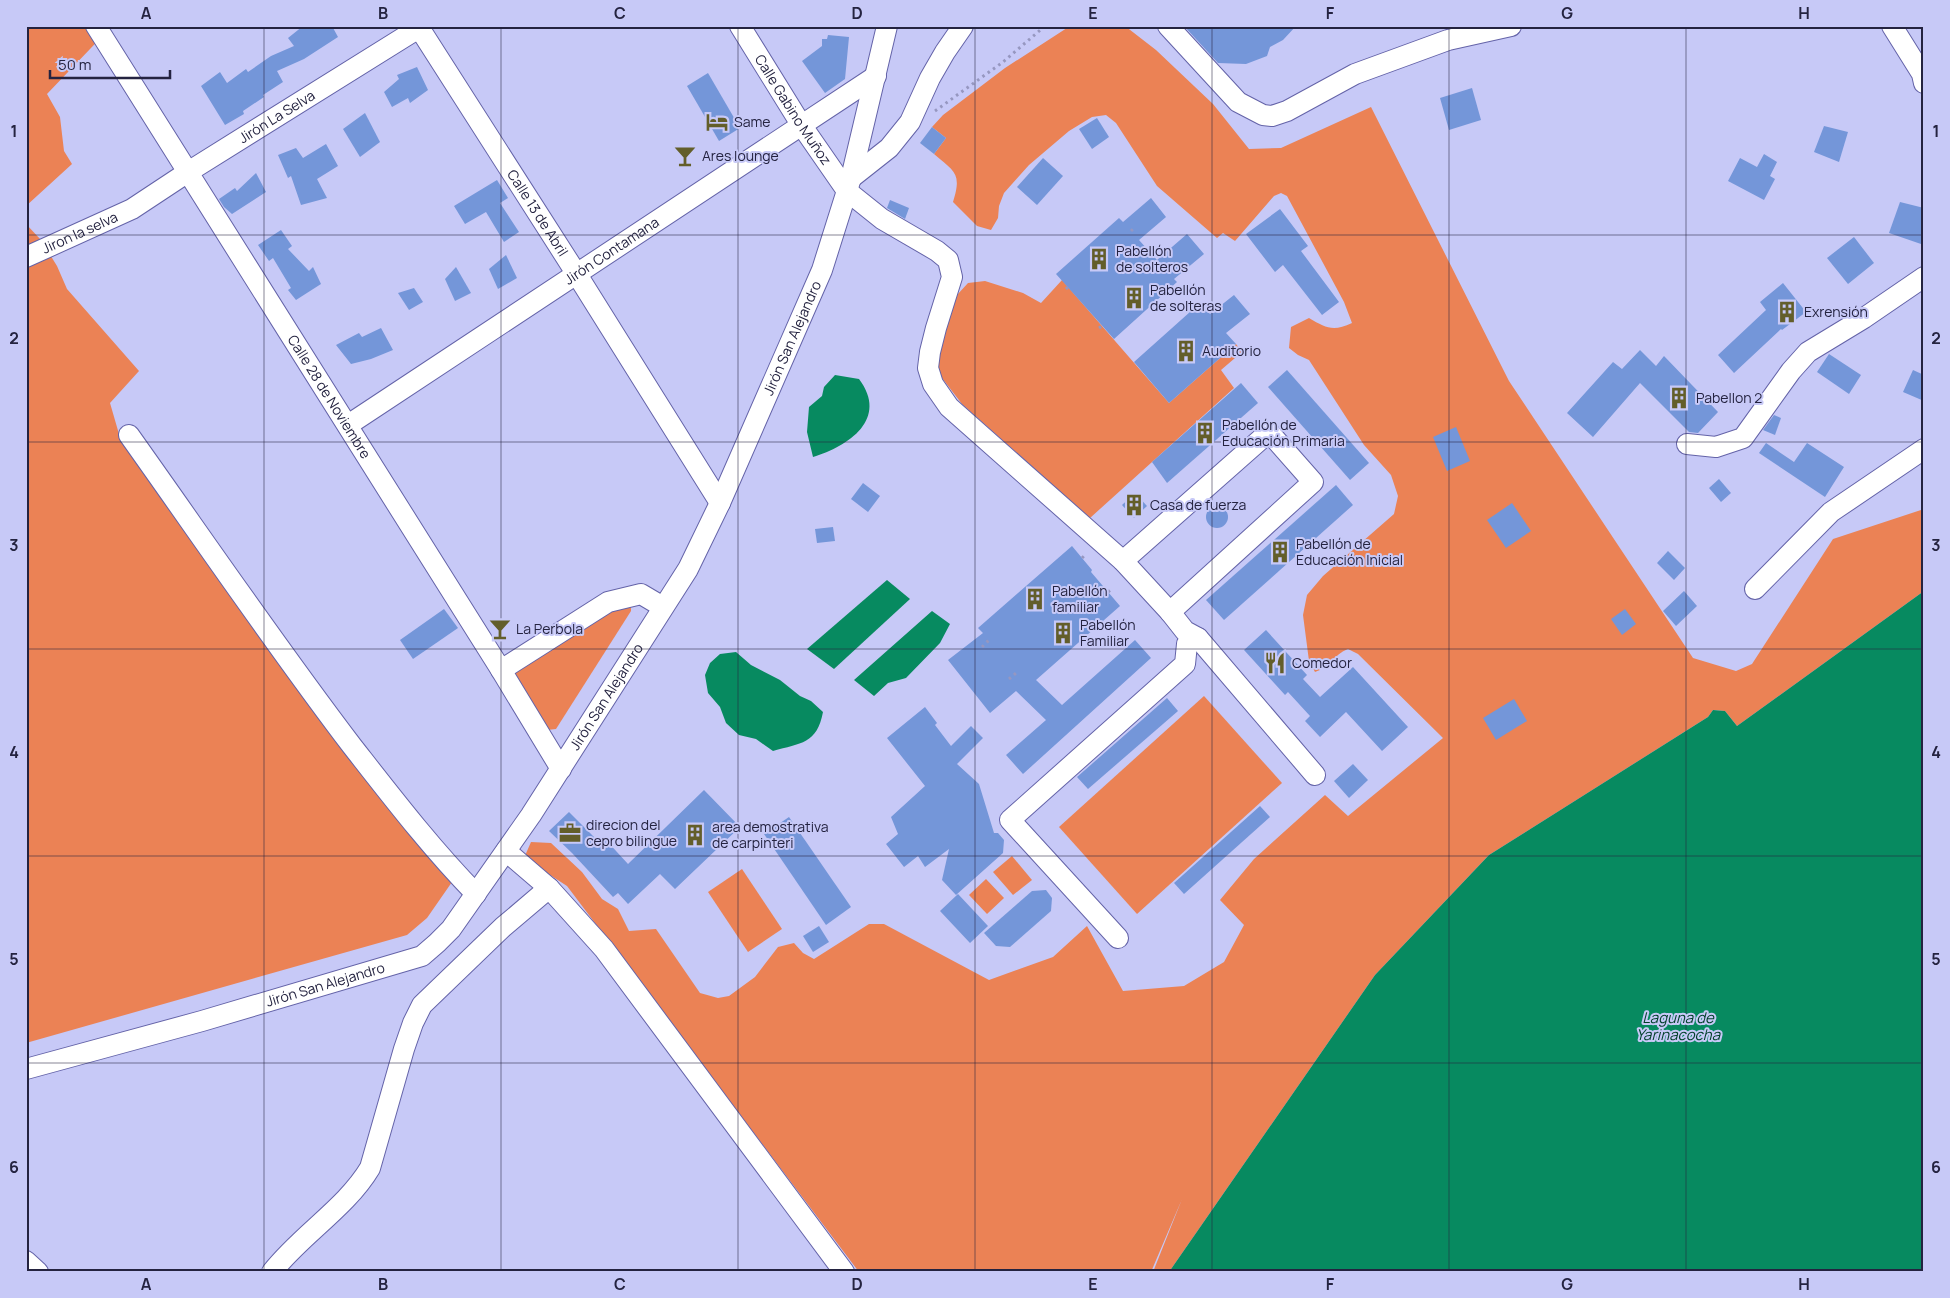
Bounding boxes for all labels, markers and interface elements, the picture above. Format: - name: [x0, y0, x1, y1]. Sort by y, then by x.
- text: A: [141, 2, 152, 24]
- text: B: [378, 2, 388, 24]
- text: C: [614, 2, 626, 24]
- text: D: [851, 2, 863, 24]
- text: E: [1088, 2, 1098, 24]
- text: F: [1326, 2, 1335, 24]
- text: G: [1561, 2, 1573, 24]
- text: H: [1798, 2, 1810, 24]
- scale bar: [50, 48, 170, 80]
- street label: Calle Gabino Muñoz: [751, 51, 836, 168]
- text: 50 m: [58, 54, 92, 75]
- street label: Jirón La Selva: [235, 85, 318, 147]
- hotel icon: Same: [704, 109, 730, 135]
- place label: Same: [734, 112, 770, 131]
- text: 1: [10, 120, 18, 142]
- text: 1: [1932, 120, 1940, 142]
- bar icon: Ares lounge: [672, 143, 698, 169]
- place label: Ares lounge: [702, 146, 779, 165]
- street label: Calle 13 de Abril: [503, 166, 573, 260]
- street label: Jiron la selva: [39, 207, 120, 258]
- street label: Jirón Contamana: [560, 212, 662, 289]
- place label: Pabellón de solteros: [1116, 241, 1188, 276]
- building icon: Pabellón de solteros: [1086, 246, 1112, 272]
- street label: Jirón San Alejandro: [758, 278, 825, 398]
- place label: Pabellón de solteras: [1150, 280, 1222, 315]
- building icon: Pabellón de solteras: [1121, 285, 1147, 311]
- building icon: Exrensión: [1774, 299, 1800, 325]
- place label: Exrensión: [1804, 302, 1868, 321]
- text: 2: [9, 327, 19, 349]
- text: 2: [1931, 327, 1941, 349]
- street label: Calle 28 de Noviembre: [284, 331, 376, 462]
- building icon: Auditorio: [1173, 338, 1199, 364]
- place label: Auditorio: [1202, 341, 1261, 360]
- building icon: Pabellon 2: [1666, 385, 1692, 411]
- place label: Pabellon 2: [1696, 388, 1762, 407]
- place label: Pabellón de Educación Primaria: [1222, 415, 1345, 450]
- building icon: Pabellón de Educación Primaria: [1192, 420, 1218, 446]
- building icon: Casa de fuerza: [1121, 492, 1147, 518]
- place label: Casa de fuerza: [1150, 495, 1246, 514]
- text: 3: [9, 534, 19, 556]
- place label: Pabellón de Educación Inicial: [1296, 534, 1403, 569]
- text: 3: [1931, 534, 1941, 556]
- building icon: Pabellón de Educación Inicial: [1267, 539, 1293, 565]
- place label: Pabellón familiar: [1052, 581, 1108, 616]
- building icon: Pabellón familiar: [1022, 586, 1048, 612]
- place label: Pabellón Familiar: [1080, 615, 1136, 650]
- bar icon: La Perbola: [487, 616, 513, 642]
- place label: La Perbola: [516, 619, 583, 638]
- building icon: Pabellón Familiar: [1050, 620, 1076, 646]
- street label: Jirón San Alejandro: [565, 640, 647, 754]
- restaurant icon: Comedor: [1262, 650, 1288, 676]
- place label: Comedor: [1292, 653, 1352, 672]
- text: 4: [9, 741, 19, 763]
- text: 4: [1931, 741, 1941, 763]
- place label: direcion del cepro bilingue: [586, 815, 677, 850]
- place label: area demostrativa de carpinteri: [712, 817, 828, 852]
- office icon: direcion del cepro bilingue: [557, 820, 583, 846]
- building icon: area demostrativa de carpinteri: [682, 822, 708, 848]
- text: 5: [9, 948, 19, 970]
- text: 5: [1931, 948, 1941, 970]
- street label: Jirón San Alejandro: [263, 958, 387, 1011]
- water label: Laguna de Yarinacocha: [1636, 1007, 1721, 1045]
- text: 6: [9, 1156, 19, 1178]
- text: 6: [1931, 1156, 1941, 1178]
- text: A: [141, 1273, 152, 1295]
- text: B: [378, 1273, 388, 1295]
- text: C: [614, 1273, 626, 1295]
- text: D: [851, 1273, 863, 1295]
- text: E: [1088, 1273, 1098, 1295]
- text: F: [1326, 1273, 1335, 1295]
- text: G: [1561, 1273, 1573, 1295]
- text: H: [1798, 1273, 1810, 1295]

